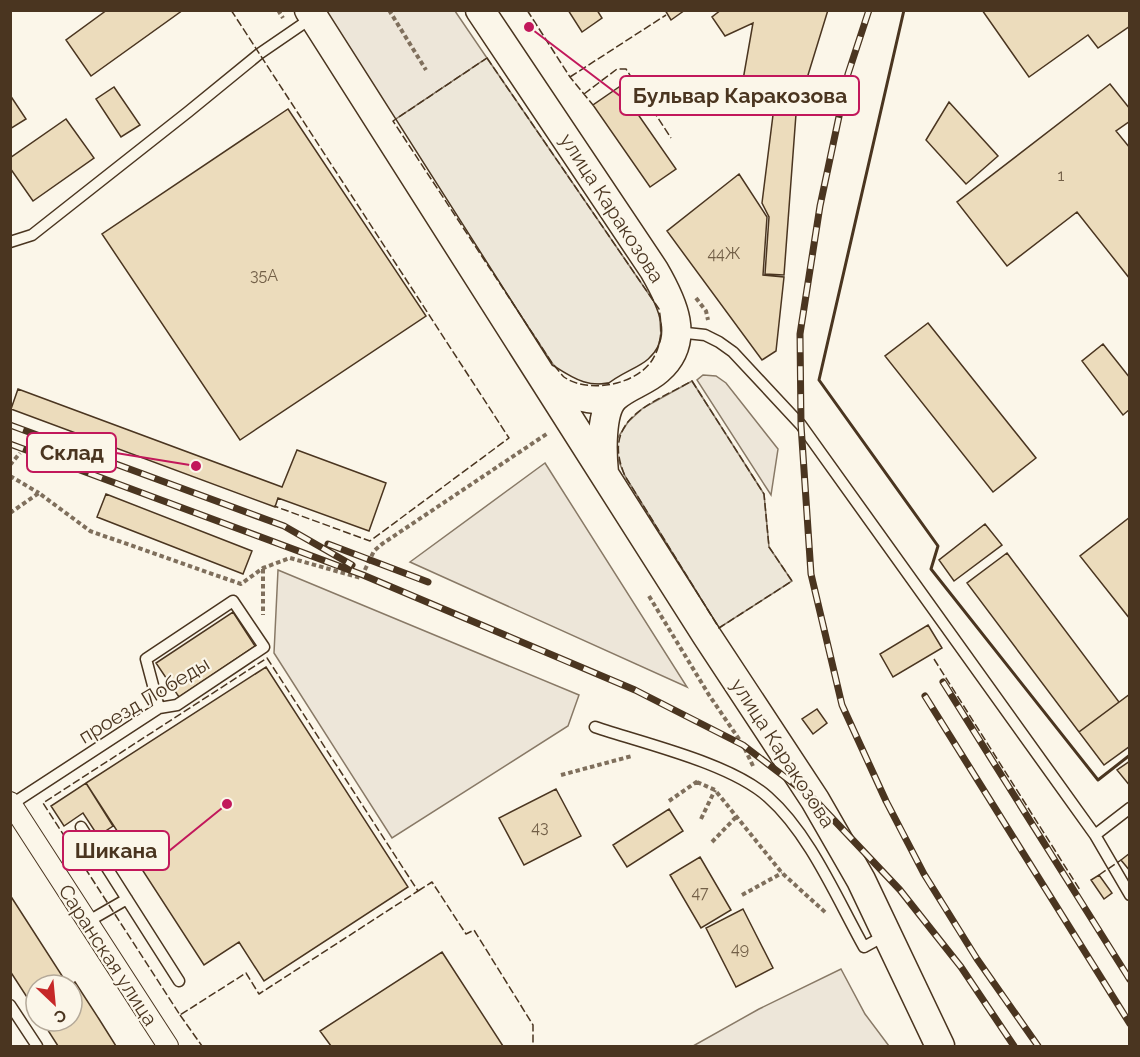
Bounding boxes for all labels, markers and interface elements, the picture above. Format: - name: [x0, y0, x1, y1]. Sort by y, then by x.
- callout: Бульвар Каракозова: [620, 76, 859, 115]
- text: Бульвар Каракозова: [633, 83, 847, 108]
- street label: улица Каракозова: [555, 129, 669, 287]
- house number: 1: [1058, 166, 1065, 185]
- house number: 44Ж: [707, 244, 741, 263]
- house number: 35А: [250, 266, 278, 285]
- callout: Склад: [27, 433, 116, 472]
- text: Склад: [40, 440, 104, 465]
- street label: проезд Победы: [74, 651, 214, 749]
- street label: улица Каракозова: [726, 674, 840, 832]
- house number: 43: [531, 818, 549, 837]
- callout: Шикана: [63, 831, 169, 870]
- text: Шикана: [75, 838, 157, 863]
- street label: Саранская улица: [53, 880, 163, 1030]
- house number: 47: [691, 883, 709, 902]
- house number: 49: [731, 939, 749, 958]
- north arrow: [24, 973, 84, 1033]

